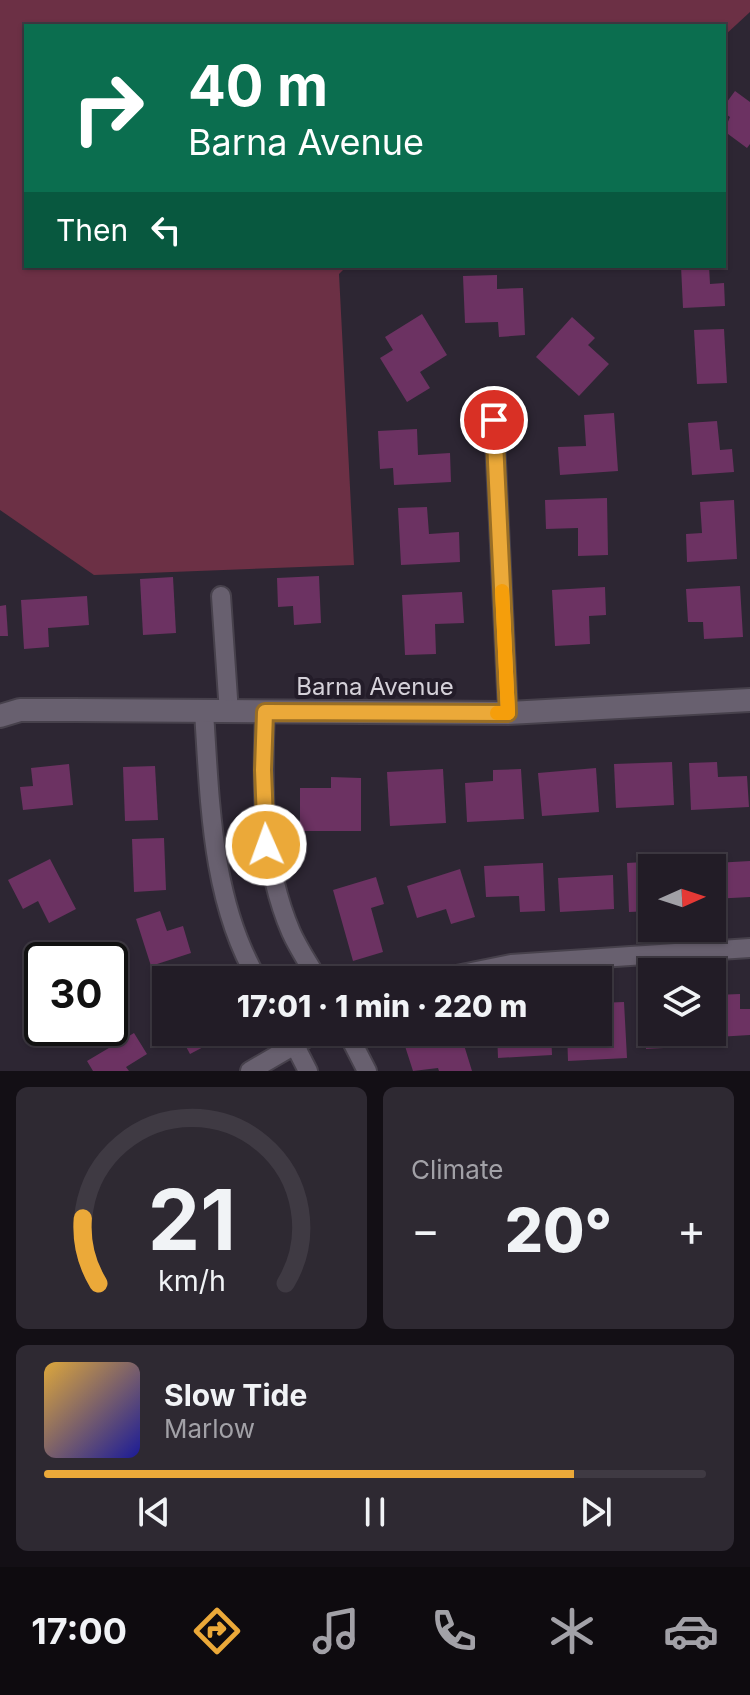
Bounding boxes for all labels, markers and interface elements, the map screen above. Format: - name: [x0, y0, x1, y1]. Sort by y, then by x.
- text: 40 m: [188, 52, 328, 120]
- icon: right: [56, 56, 160, 160]
- text: Barna Avenue: [188, 120, 424, 164]
- icon: left: [144, 208, 188, 252]
- text: Then: [56, 212, 128, 248]
- pin: [460, 386, 528, 454]
- icon: arrive: [472, 398, 516, 442]
- street label: Barna Avenue: [296, 672, 454, 701]
- position arrow: [224, 803, 308, 887]
- north arrow: [638, 854, 726, 942]
- map controls: [638, 854, 726, 1046]
- speed limit sign: 30: [24, 942, 128, 1046]
- button: layers: [638, 958, 726, 1046]
- text: 17:01 · 1 min · 220 m: [237, 988, 527, 1024]
- text: Climate: [411, 1154, 503, 1185]
- text: 21: [147, 1169, 236, 1270]
- text: 20°: [505, 1194, 612, 1266]
- text: −: [411, 1203, 440, 1257]
- text: +: [677, 1203, 706, 1257]
- text: km/h: [158, 1263, 225, 1298]
- text: Slow Tide: [164, 1377, 307, 1413]
- text: Marlow: [164, 1413, 255, 1444]
- icon: previous: [132, 1490, 176, 1534]
- icon: pause: [353, 1490, 397, 1534]
- icon: next: [574, 1490, 618, 1534]
- icon: directions: [189, 1603, 245, 1659]
- icon: music: [308, 1603, 364, 1659]
- icon: phone: [426, 1603, 482, 1659]
- icon: climate: [544, 1603, 600, 1659]
- icon: car: [663, 1603, 719, 1659]
- text: 17:00: [31, 1609, 127, 1653]

